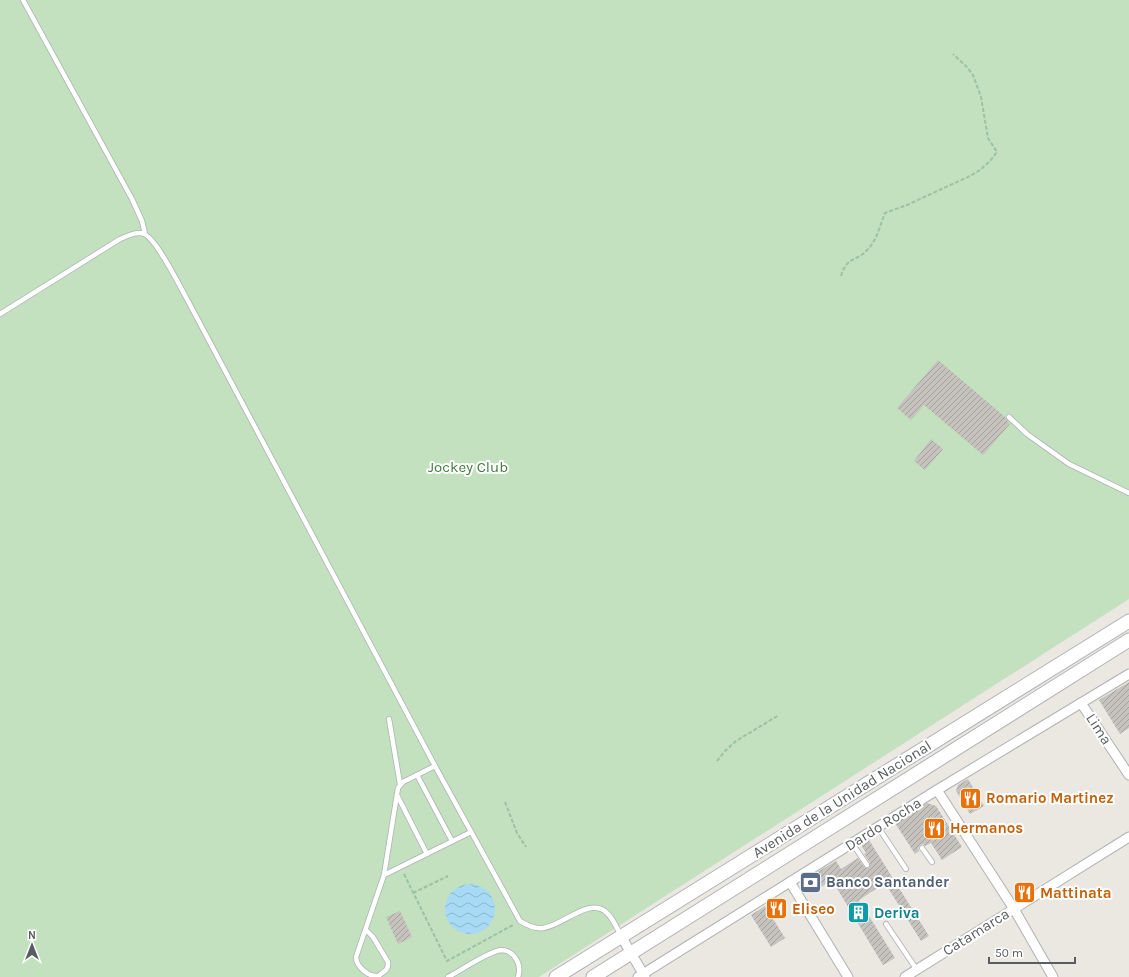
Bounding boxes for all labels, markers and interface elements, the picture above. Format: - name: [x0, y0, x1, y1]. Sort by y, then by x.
- park label: Jockey Club: [428, 458, 508, 476]
- street label: Lima: [1082, 710, 1116, 748]
- street label: Avenida de la Unidad Nacional: [749, 736, 935, 862]
- restaurant icon: Romario Martinez: [957, 785, 983, 811]
- place label: Romario Martinez: [986, 789, 1114, 807]
- street label: Dardo Rocha: [841, 793, 925, 855]
- restaurant icon: Hermanos: [922, 815, 948, 841]
- place label: Hermanos: [950, 819, 1023, 837]
- bank icon: Banco Santander: [798, 869, 824, 895]
- place label: Banco Santander: [826, 873, 949, 891]
- restaurant icon: Mattinata: [1011, 880, 1037, 906]
- place label: Mattinata: [1040, 884, 1111, 902]
- restaurant icon: Eliseo: [763, 896, 789, 922]
- place label: Eliseo: [792, 900, 835, 918]
- building icon: Deriva: [846, 900, 872, 926]
- place label: Deriva: [874, 904, 920, 922]
- street label: Catamarca: [939, 904, 1013, 960]
- north arrow: [12, 925, 52, 965]
- text: N: [28, 929, 36, 942]
- scale bar: [989, 939, 1075, 965]
- text: 50 m: [995, 946, 1023, 960]

